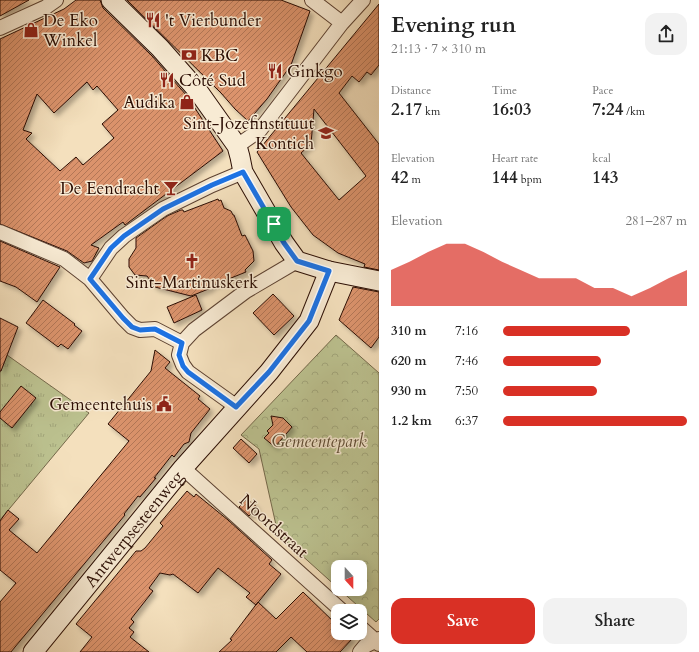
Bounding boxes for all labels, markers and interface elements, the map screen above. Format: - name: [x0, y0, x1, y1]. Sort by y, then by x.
- place label: De Eko Winkel: [42, 9, 98, 52]
- place label: 't Vierbunder: [165, 9, 262, 32]
- text: Evening run: [391, 10, 516, 40]
- restaurant icon: 't Vierbunder: [144, 11, 162, 29]
- button: share: [645, 13, 687, 55]
- shop icon: De Eko Winkel: [22, 21, 40, 39]
- text: 21:13 · 7 × 310 m: [391, 40, 486, 58]
- place label: KBC: [201, 44, 238, 67]
- bank icon: KBC: [180, 46, 198, 64]
- place label: Ginkgo: [287, 60, 343, 83]
- restaurant icon: Ginkgo: [266, 62, 284, 80]
- place label: Côté Sud: [179, 69, 246, 92]
- restaurant icon: Côté Sud: [158, 71, 176, 89]
- text: Distance: [391, 83, 431, 98]
- text: Time: [492, 83, 517, 98]
- text: Pace: [592, 83, 614, 98]
- place label: Audika: [123, 91, 176, 114]
- shop icon: Audika: [178, 93, 196, 111]
- text: 2.17: [391, 98, 422, 121]
- text: 16:03: [492, 98, 531, 121]
- text: 7:24: [592, 98, 623, 121]
- text: km: [422, 104, 440, 119]
- text: /km: [623, 104, 645, 119]
- place label: Sint-Jozefinstituut Kontich: [183, 112, 315, 155]
- school or university icon: Sint-Jozefinstituut Kontich: [317, 124, 335, 142]
- text: Elevation: [391, 151, 435, 166]
- text: Heart rate: [492, 151, 538, 166]
- text: kcal: [592, 151, 611, 166]
- text: 42: [391, 166, 408, 189]
- text: 144: [492, 166, 518, 189]
- text: 143: [592, 166, 618, 189]
- text: m: [408, 172, 421, 187]
- text: bpm: [518, 172, 542, 187]
- place label: De Eendracht: [60, 177, 160, 200]
- bar icon: De Eendracht: [162, 179, 180, 197]
- pin: [257, 207, 291, 241]
- text: Elevation: [391, 212, 443, 230]
- text: 281–287 m: [625, 212, 687, 230]
- icon: arrive: [263, 213, 285, 235]
- church icon: Sint-Martinuskerk: [183, 252, 201, 270]
- place label: Sint-Martinuskerk: [126, 271, 259, 294]
- text: 310 m: [391, 322, 426, 340]
- text: 7:16: [455, 322, 478, 340]
- text: 620 m: [391, 352, 426, 370]
- text: 7:46: [455, 352, 478, 370]
- text: 930 m: [391, 382, 426, 400]
- text: 7:50: [455, 382, 478, 400]
- place label: Gemeentehuis: [49, 393, 152, 416]
- public building icon: Gemeentehuis: [155, 395, 173, 413]
- text: 1.2 km: [391, 412, 432, 430]
- text: 6:37: [455, 412, 478, 430]
- park label: Gemeentepark: [271, 430, 367, 453]
- street label: Antwerpsesteenweg: [79, 465, 188, 592]
- street label: Noordstraat: [235, 489, 314, 564]
- north arrow: [331, 560, 367, 596]
- map controls: [331, 560, 367, 640]
- button: Save: [391, 598, 535, 644]
- button: Share: [543, 598, 687, 644]
- button: layers: [331, 604, 367, 640]

